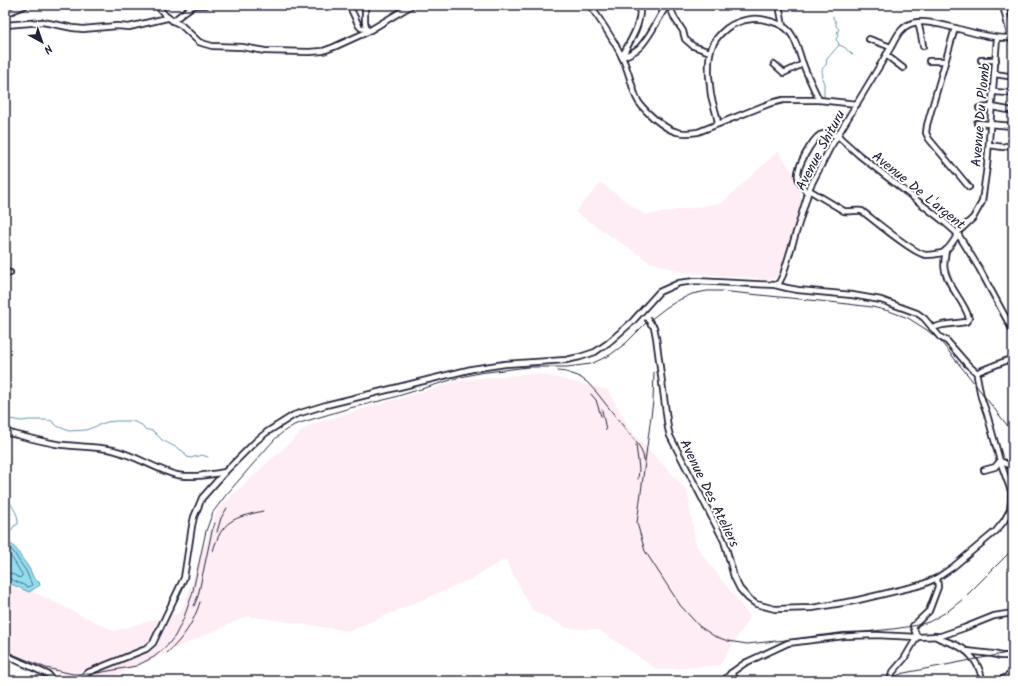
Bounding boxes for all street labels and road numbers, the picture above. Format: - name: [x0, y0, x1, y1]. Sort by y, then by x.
- street label: Avenue Du Plomb: [966, 62, 997, 168]
- street label: Avenue Shituru: [790, 106, 852, 195]
- street label: Avenue De L'argent: [867, 146, 970, 236]
- street label: Avenue Des Ateliers: [673, 436, 745, 551]

